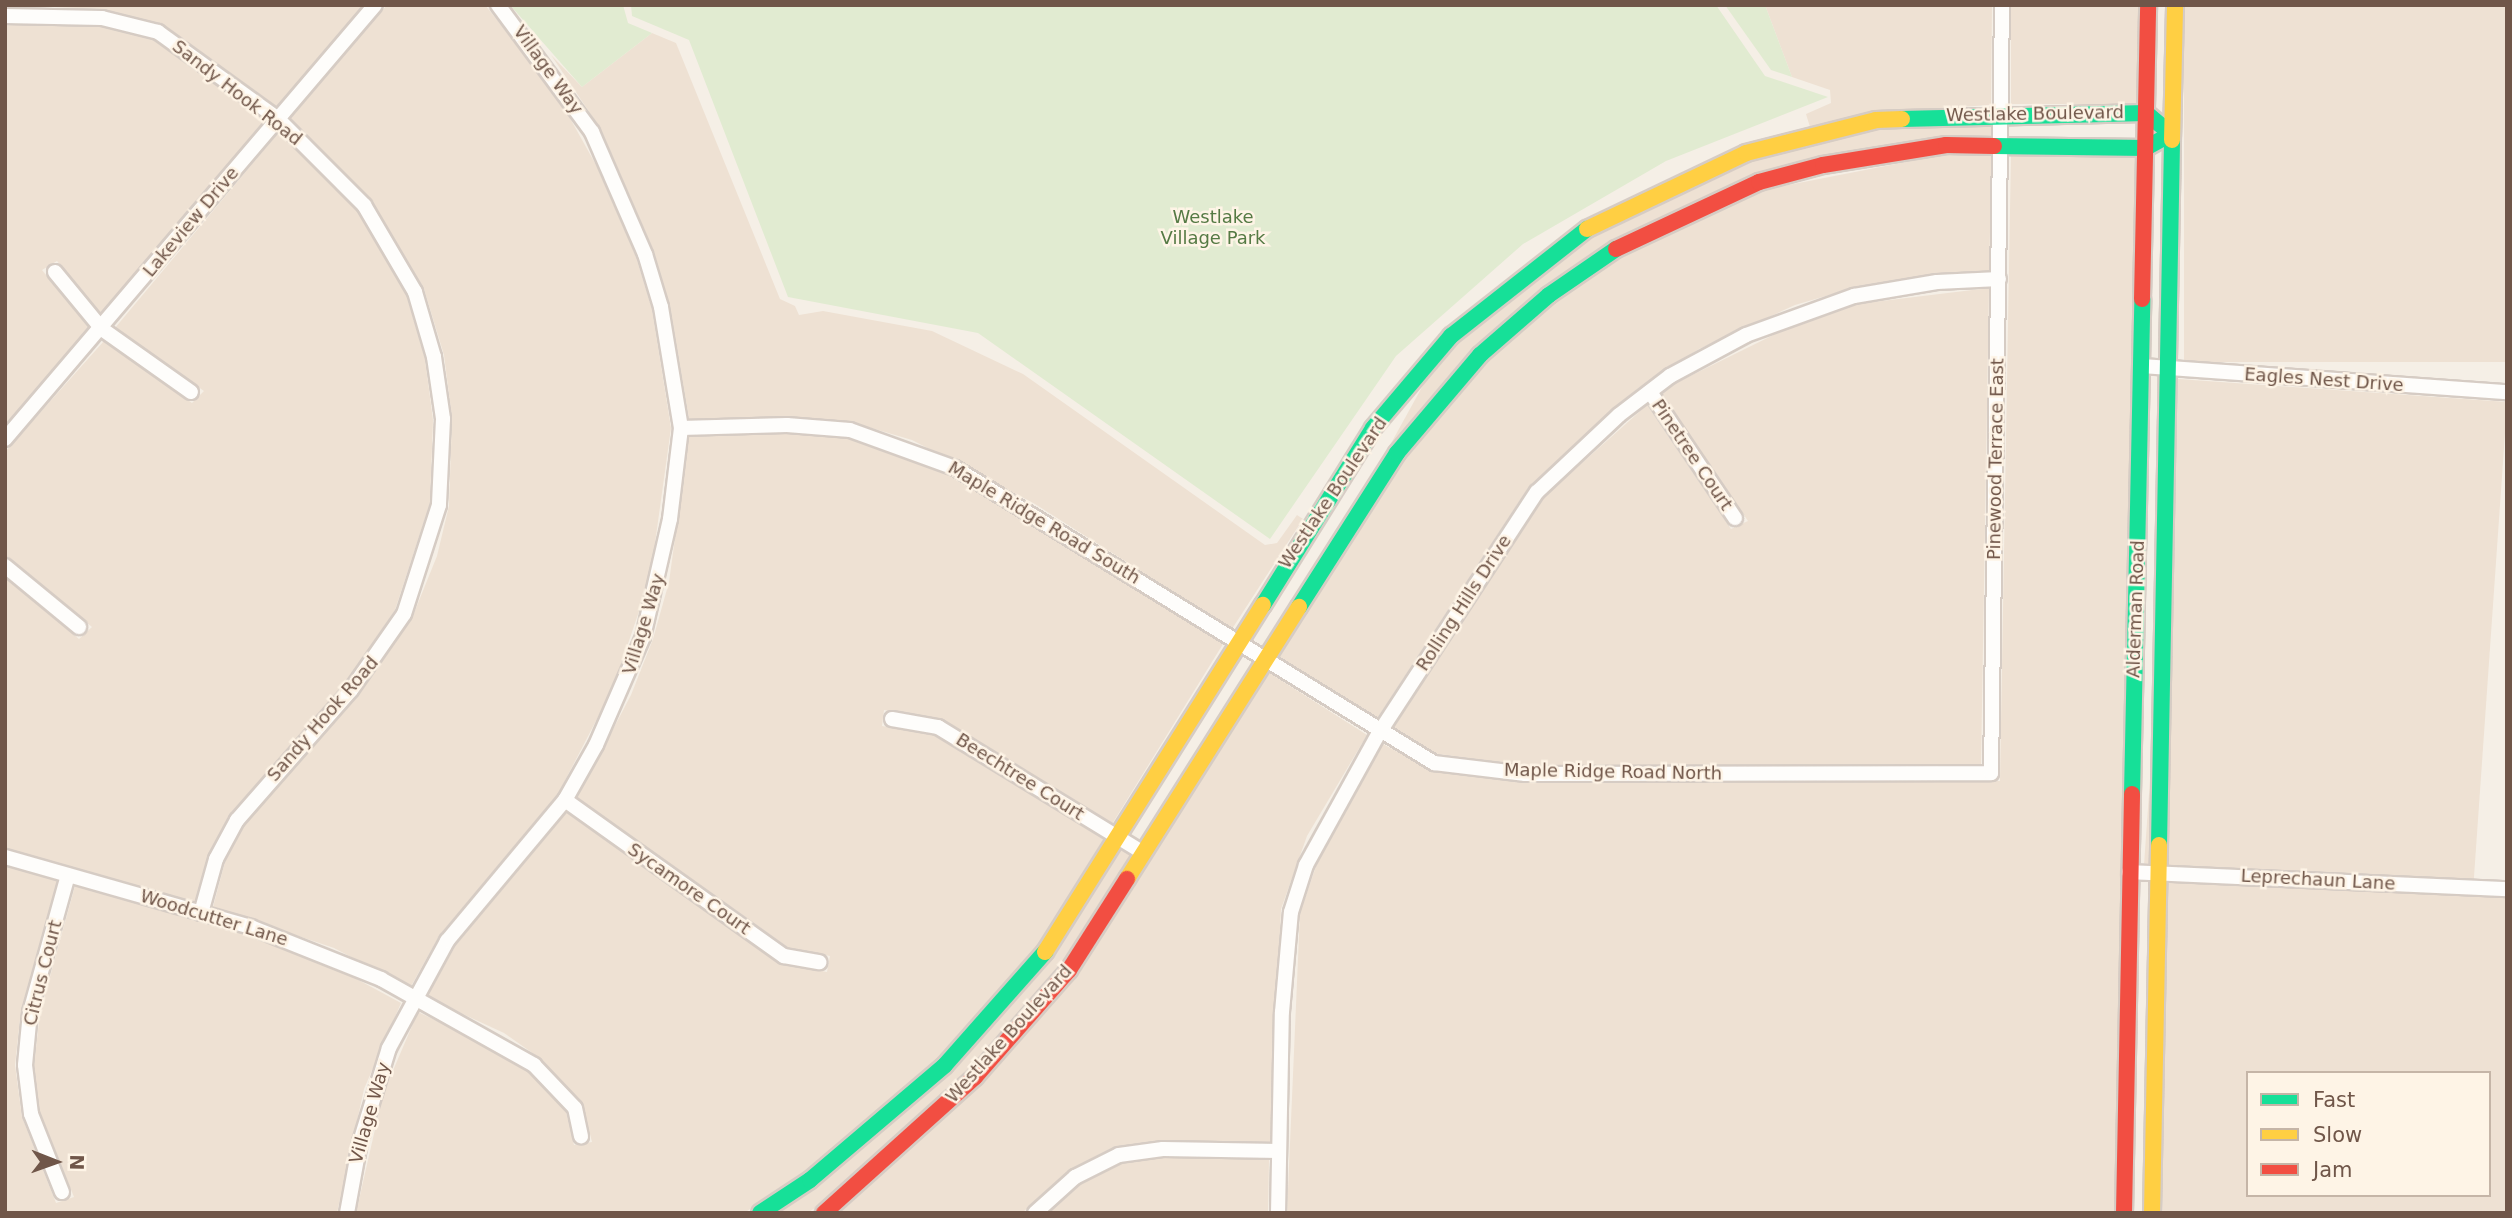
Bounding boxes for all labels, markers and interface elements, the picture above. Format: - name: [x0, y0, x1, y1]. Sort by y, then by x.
- street label: Village Way: [509, 21, 587, 119]
- street label: Sandy Hook Road: [168, 36, 306, 150]
- street label: Westlake Boulevard: [1946, 102, 2124, 126]
- street label: Lakeview Drive: [139, 163, 243, 281]
- park label: Westlake Village Park: [1160, 207, 1266, 249]
- street label: Pinewood Terrace East: [1983, 358, 2009, 560]
- street label: Eagles Nest Drive: [2244, 364, 2404, 396]
- street label: Pinetree Court: [1647, 395, 1737, 515]
- street label: Westlake Boulevard: [1274, 413, 1392, 573]
- street label: Maple Ridge Road South: [944, 457, 1144, 589]
- street label: Rolling Hills Drive: [1412, 531, 1516, 675]
- street label: Alderman Road: [2123, 540, 2149, 678]
- street label: Village Way: [618, 571, 670, 677]
- street label: Sandy Hook Road: [263, 652, 383, 786]
- street label: Beechtree Court: [952, 729, 1088, 825]
- street label: Maple Ridge Road North: [1504, 759, 1722, 785]
- street label: Sycamore Court: [623, 839, 755, 939]
- street label: Leprechaun Lane: [2240, 865, 2396, 895]
- street label: Woodcutter Lane: [138, 885, 290, 951]
- street label: Citrus Court: [19, 918, 67, 1028]
- street label: Westlake Boulevard: [941, 961, 1077, 1107]
- street label: Village Way: [345, 1060, 395, 1166]
- legend: [2246, 1071, 2491, 1197]
- text: Fast: [2313, 1088, 2355, 1112]
- text: Slow: [2313, 1123, 2362, 1147]
- north arrow: [21, 1127, 91, 1197]
- text: N: [66, 1154, 88, 1171]
- text: Jam: [2313, 1158, 2353, 1182]

